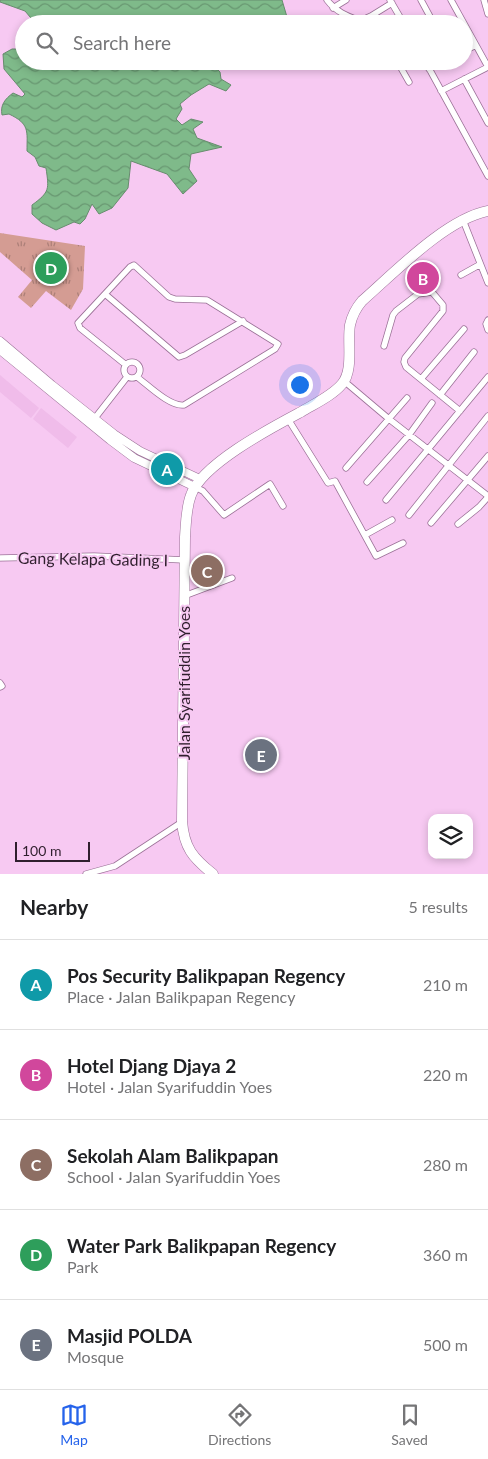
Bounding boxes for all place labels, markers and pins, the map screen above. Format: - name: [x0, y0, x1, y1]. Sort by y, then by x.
- pin: D: [35, 249, 67, 287]
- pin: B: [407, 259, 439, 297]
- pin: A: [151, 450, 183, 488]
- pin: C: [191, 552, 223, 590]
- pin: E: [245, 736, 277, 774]

